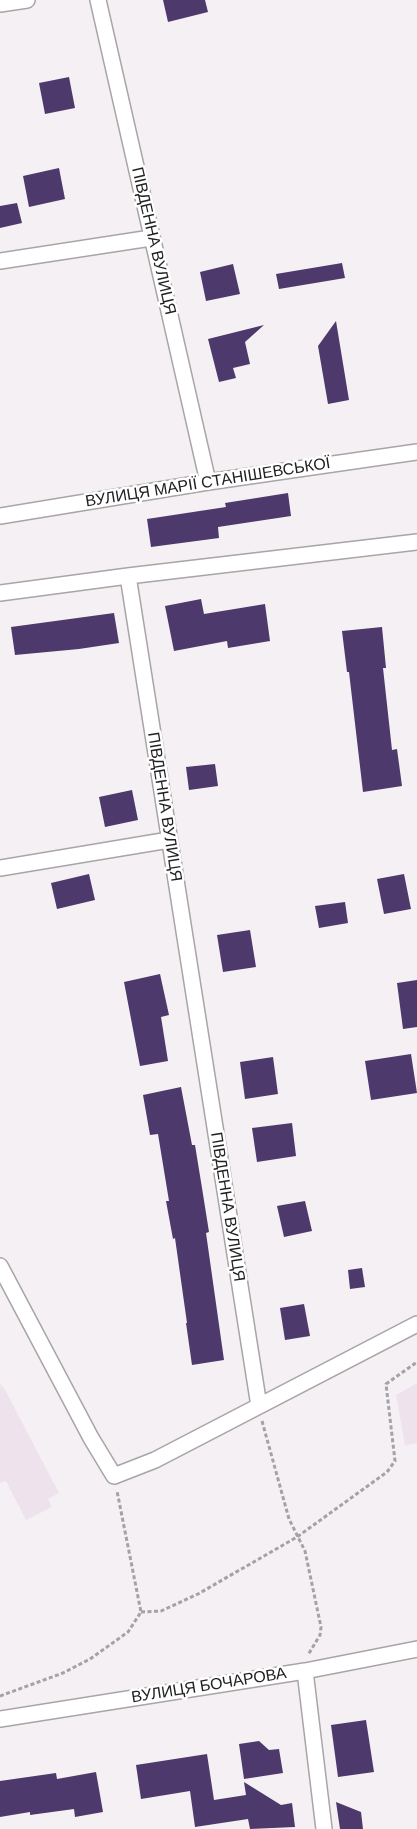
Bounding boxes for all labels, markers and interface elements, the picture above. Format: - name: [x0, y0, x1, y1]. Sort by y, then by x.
- street label: ПІВДЕННА ВУЛИЦЯ: [127, 165, 179, 317]
- street label: ВУЛИЦЯ МАРІЇ СТАНІШЕВСЬКОЇ: [84, 454, 332, 512]
- street label: ПІВДЕННА ВУЛИЦЯ: [143, 731, 185, 883]
- street label: ПІВДЕННА ВУЛИЦЯ: [206, 1131, 248, 1283]
- street label: ВУЛИЦЯ БОЧАРОВА: [130, 1664, 288, 1708]

